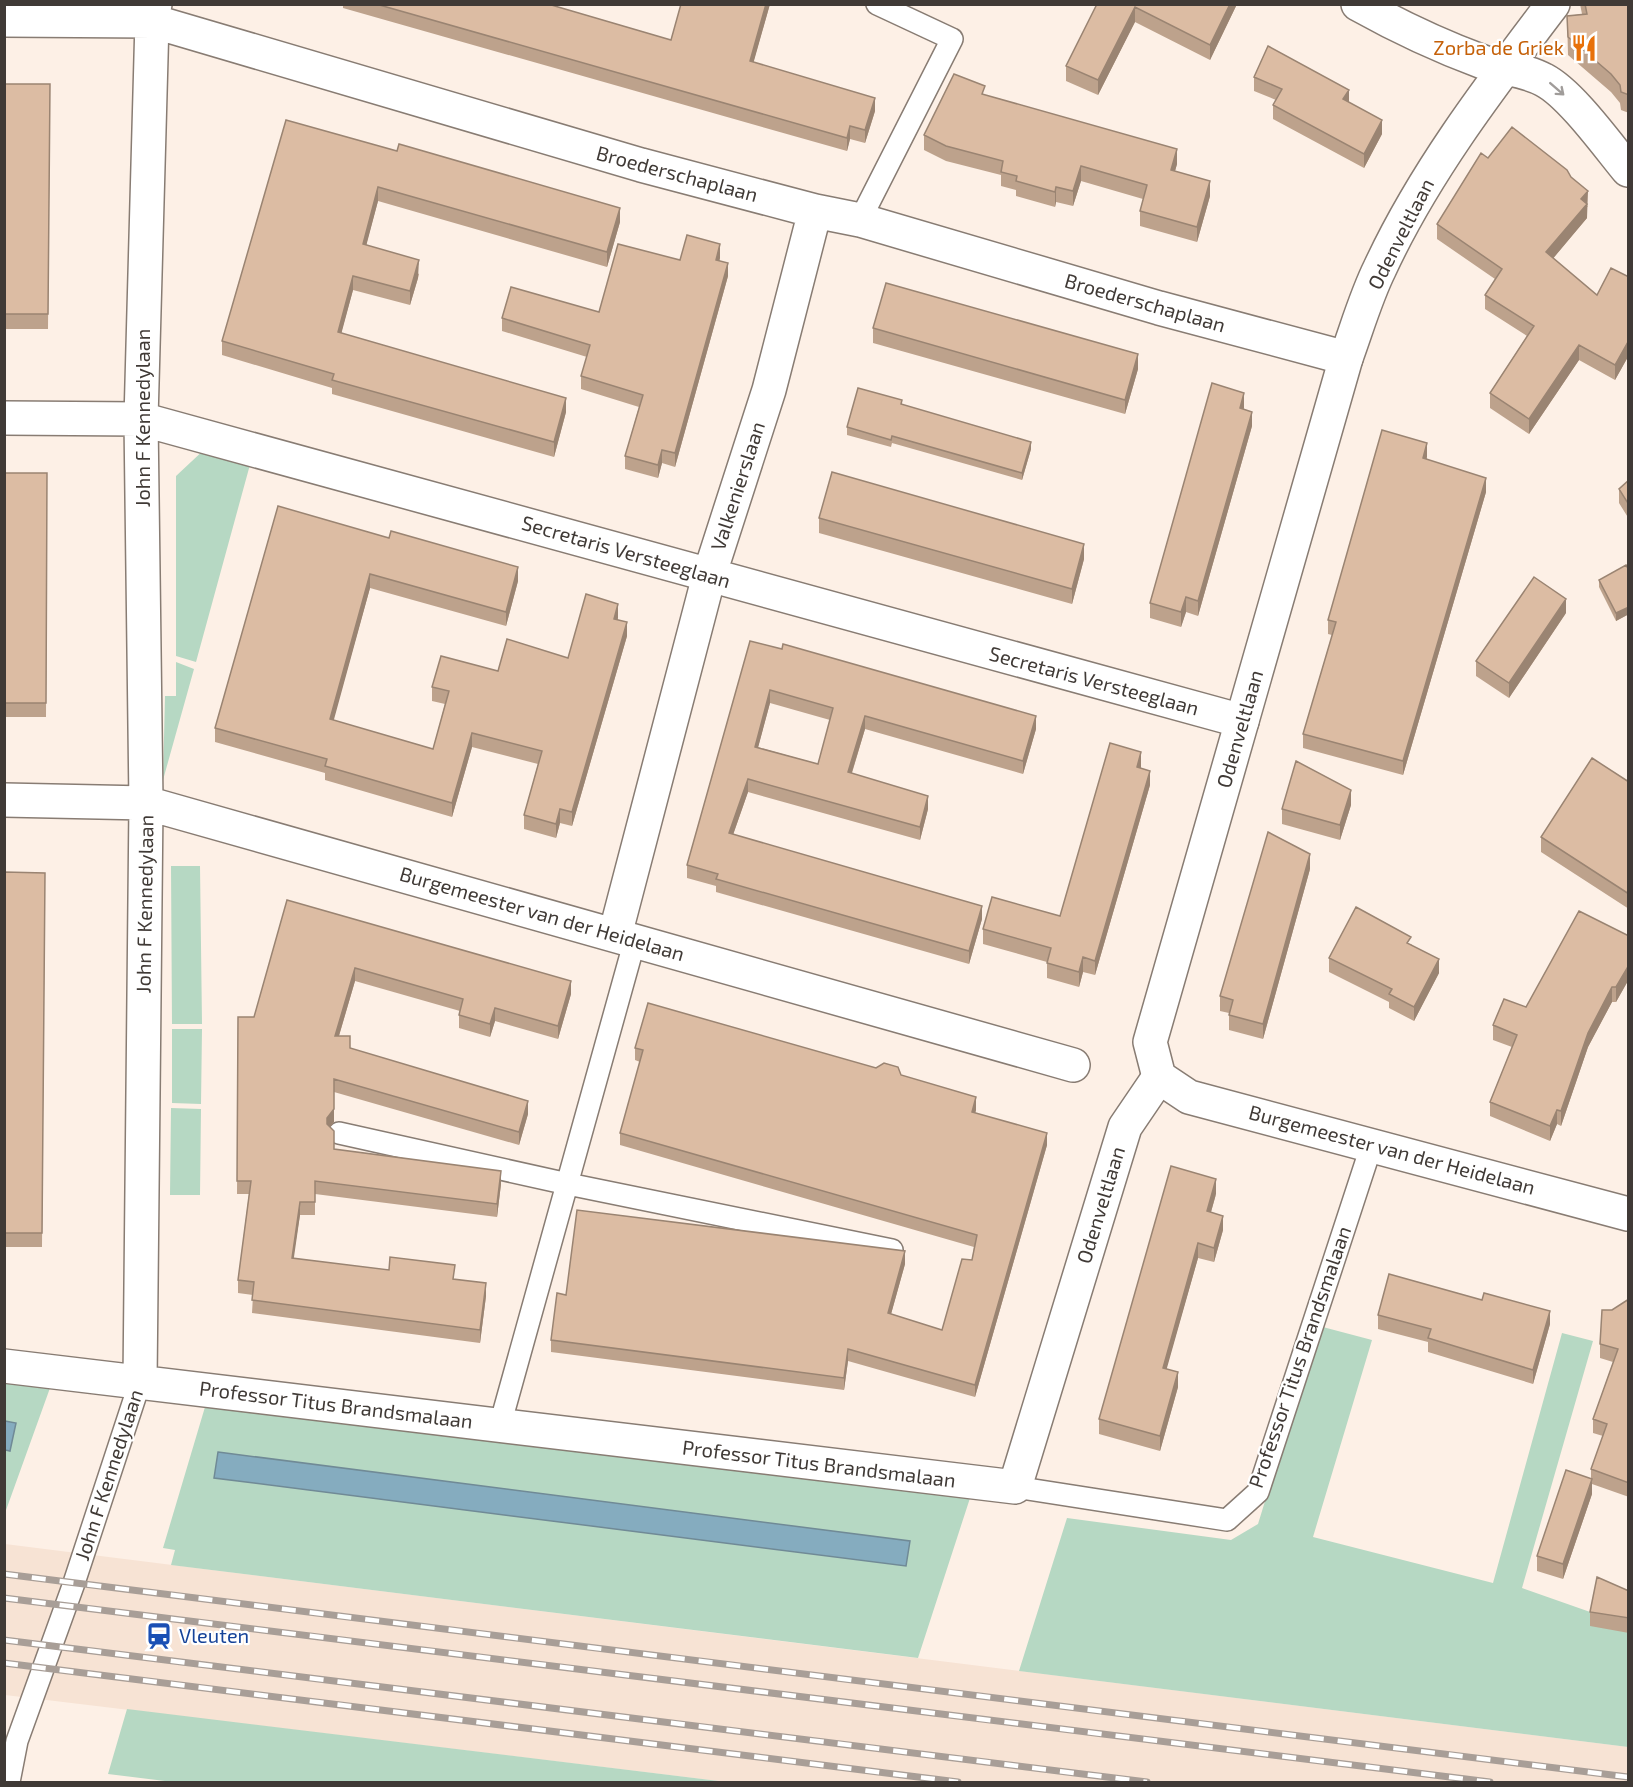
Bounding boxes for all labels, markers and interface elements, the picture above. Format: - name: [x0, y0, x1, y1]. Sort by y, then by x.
- restaurant icon: Zorba de Griek: [1569, 33, 1599, 63]
- place label: Zorba de Griek: [1433, 35, 1564, 59]
- one-way arrow: [1549, 83, 1565, 96]
- street label: Broederschaplaan: [594, 140, 761, 206]
- street label: Odenveltlaan: [1362, 174, 1438, 293]
- street label: Broederschaplaan: [1062, 268, 1228, 336]
- street label: John F Kennedylaan: [130, 329, 154, 507]
- street label: Valkenierslaan: [705, 418, 769, 553]
- street label: Secretaris Versteeglaan: [519, 510, 733, 592]
- street label: Secretaris Versteeglaan: [987, 640, 1202, 720]
- street label: Odenveltlaan: [1211, 667, 1267, 790]
- street label: John F Kennedylaan: [130, 814, 158, 993]
- street label: Burgemeester van der Heidelaan: [397, 861, 688, 965]
- street label: Burgemeester van der Heidelaan: [1247, 1099, 1538, 1199]
- street label: Odenveltlaan: [1071, 1143, 1129, 1266]
- street label: Professor Titus Brandsmalaan: [1243, 1223, 1355, 1491]
- street label: Professor Titus Brandsmalaan: [198, 1375, 474, 1433]
- street label: John F Kennedylaan: [69, 1386, 147, 1563]
- street label: Professor Titus Brandsmalaan: [681, 1434, 957, 1492]
- station icon: Vleuten: [144, 1621, 174, 1651]
- place label: Vleuten: [179, 1623, 249, 1647]

